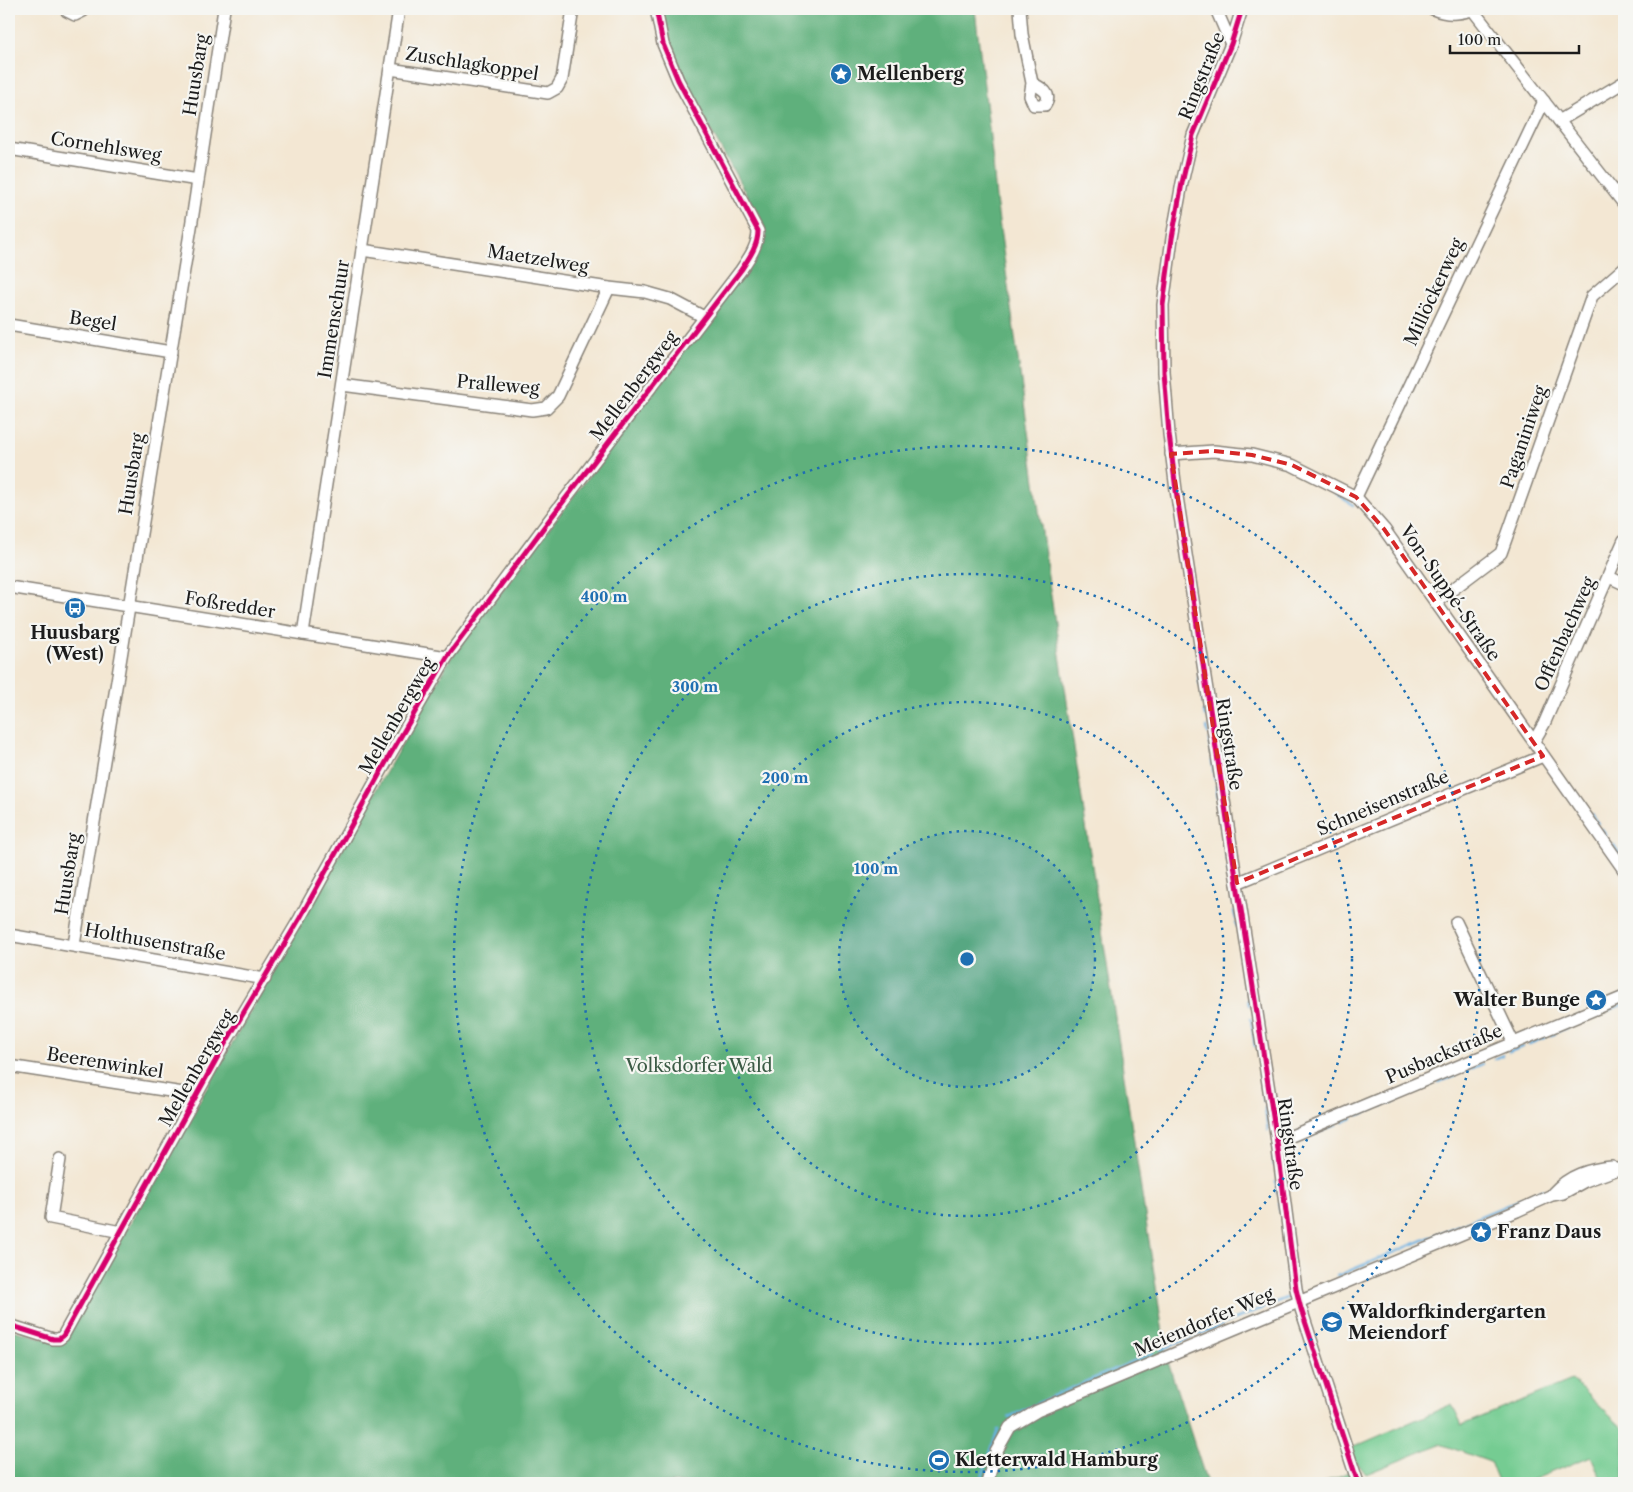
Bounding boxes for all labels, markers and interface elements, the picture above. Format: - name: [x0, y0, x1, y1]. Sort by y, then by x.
- scale bar: [1450, 22, 1579, 54]
- street label: Ringstraße: [1174, 29, 1230, 123]
- text: 100 m: [1458, 30, 1501, 49]
- street label: Huusbarg: [179, 32, 213, 117]
- street label: Zuschlagkoppel: [404, 43, 540, 85]
- place icon: Mellenberg: [829, 62, 853, 86]
- place label: Mellenberg: [857, 63, 964, 85]
- street label: Cornehlsweg: [49, 127, 164, 167]
- street label: Millöckerweg: [1399, 234, 1469, 349]
- street label: Maetzelweg: [486, 240, 591, 278]
- street label: Immenschuur: [314, 258, 354, 380]
- street label: Begel: [68, 306, 118, 336]
- street label: Mellenbergweg: [586, 326, 683, 445]
- street label: Pralleweg: [456, 370, 541, 400]
- street label: Paganiniweg: [1496, 382, 1552, 491]
- street label: Huusbarg: [115, 431, 149, 516]
- street label: Von-Suppé-Straße: [1394, 520, 1505, 665]
- street label: Offenbachweg: [1530, 573, 1600, 695]
- street label: Foßredder: [183, 587, 277, 623]
- text: 400 m: [581, 587, 627, 606]
- bus stop icon: Huusbarg (West): [63, 596, 87, 620]
- place label: Huusbarg (West): [30, 622, 120, 665]
- street label: Mellenbergweg: [355, 653, 440, 779]
- text: 300 m: [672, 677, 718, 696]
- street label: Ringstraße: [1211, 696, 1247, 792]
- street label: Schneisenstraße: [1314, 765, 1452, 841]
- text: 200 m: [762, 768, 808, 787]
- street label: Huusbarg: [51, 831, 85, 916]
- text: 100 m: [854, 859, 898, 878]
- street label: Holthusenstraße: [83, 919, 227, 965]
- centre of rings: [958, 950, 976, 968]
- place icon: Walter Bunge: [1584, 988, 1608, 1012]
- place label: Walter Bunge: [1452, 989, 1580, 1011]
- street label: Mellenbergweg: [155, 1005, 240, 1131]
- street label: Pusbackstraße: [1382, 1020, 1506, 1088]
- street label: Beerenwinkel: [45, 1043, 165, 1083]
- park label: Volksdorfer Wald: [624, 1055, 773, 1077]
- street label: Ringstraße: [1273, 1096, 1307, 1192]
- place icon: Franz Daus: [1469, 1220, 1493, 1244]
- place label: Franz Daus: [1497, 1221, 1601, 1243]
- street label: Meiendorfer Weg: [1131, 1282, 1278, 1361]
- place label: Waldorfkindergarten Meiendorf: [1347, 1301, 1547, 1344]
- school or university icon: Waldorfkindergarten Meiendorf: [1320, 1310, 1344, 1334]
- sports icon: Kletterwald Hamburg: [927, 1448, 951, 1472]
- place label: Kletterwald Hamburg: [955, 1449, 1159, 1471]

